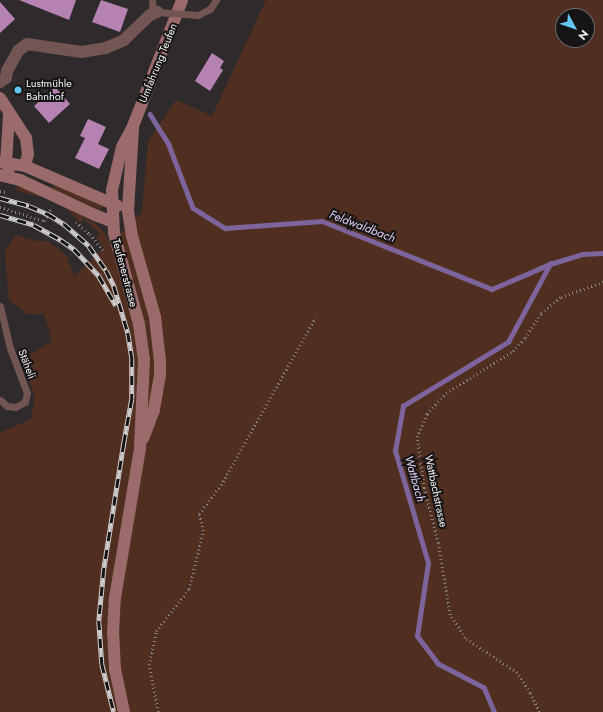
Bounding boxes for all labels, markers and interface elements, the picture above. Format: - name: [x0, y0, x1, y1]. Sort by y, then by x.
- north arrow: [555, 8, 595, 48]
- street label: Umfahrung Teufen: [136, 21, 180, 105]
- text: N: [574, 27, 592, 44]
- place label: Lustmühle Bahnhof: [26, 77, 72, 103]
- marker: Lustmühle Bahnhof: [13, 85, 23, 95]
- water label: Feldwaldbach: [327, 208, 397, 246]
- street label: Teufenerstrasse: [110, 237, 140, 309]
- street label: Stäheli: [15, 347, 39, 381]
- water label: Wattbach: [401, 454, 427, 504]
- street label: Wattbachstrasse: [422, 454, 450, 528]

